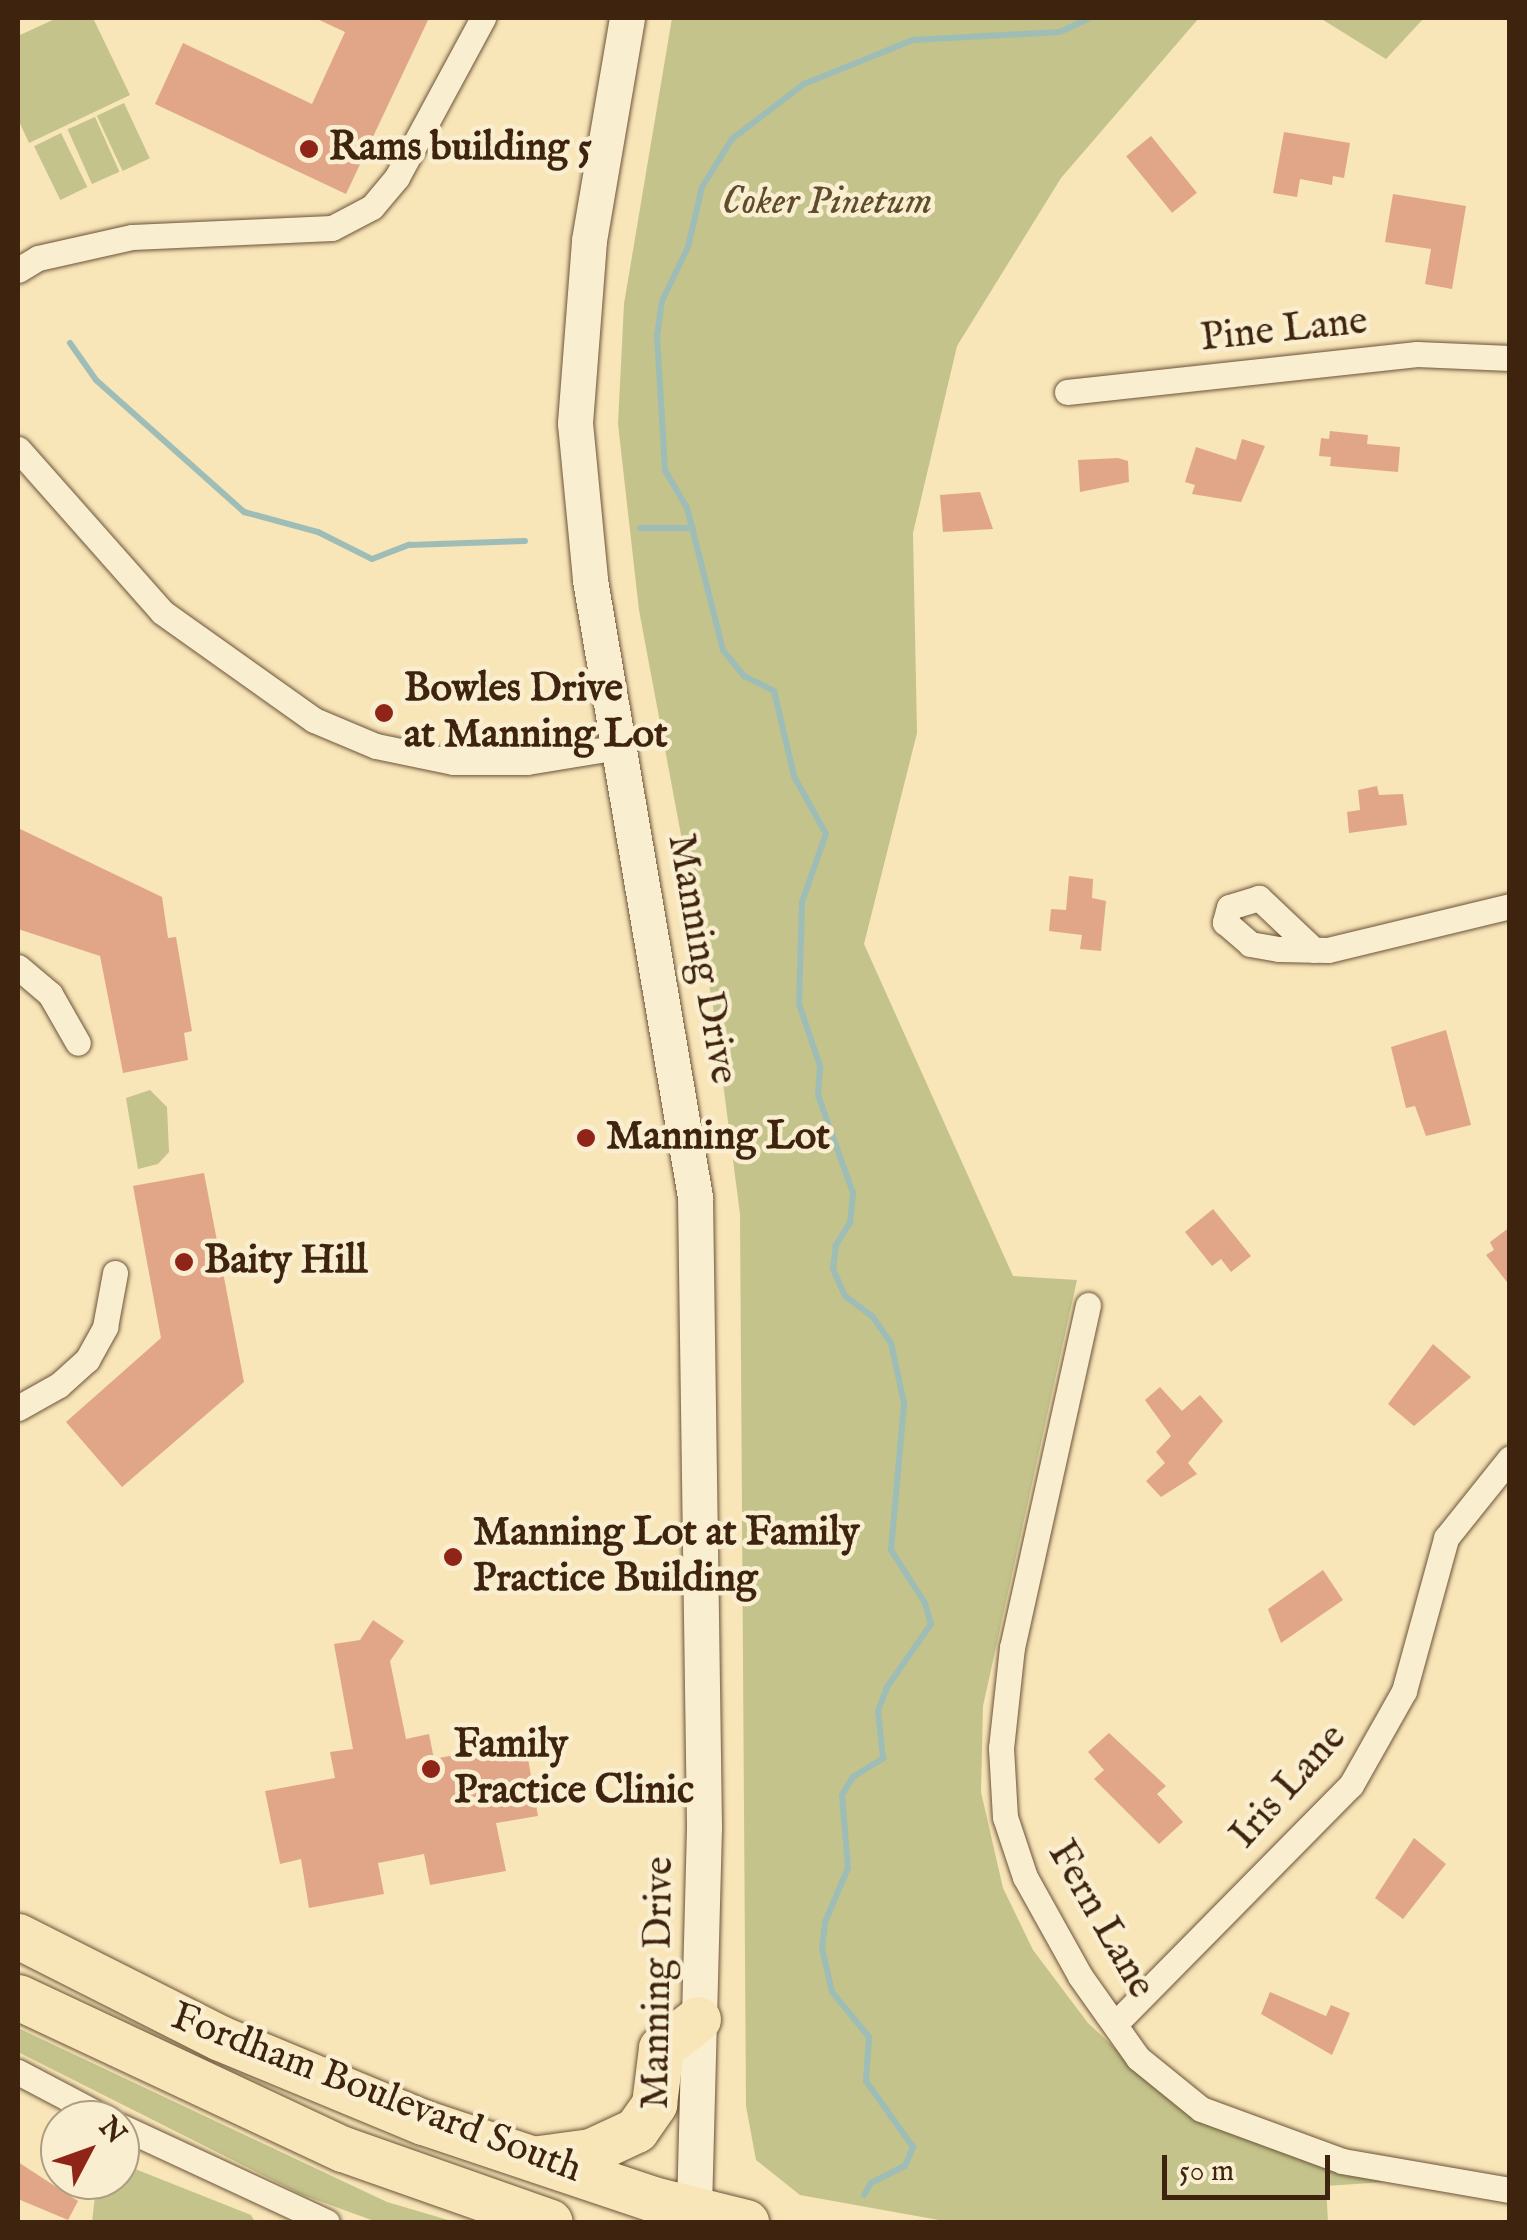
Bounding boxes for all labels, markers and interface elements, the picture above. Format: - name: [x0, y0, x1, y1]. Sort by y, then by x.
- place label: Rams building 5: [329, 125, 592, 173]
- marker: Rams building 5: [298, 138, 320, 160]
- park label: Coker Pinetum: [721, 179, 933, 227]
- street label: Pine Lane: [1198, 298, 1370, 364]
- place label: Bowles Drive at Manning Lot: [404, 666, 668, 760]
- marker: Bowles Drive at Manning Lot: [373, 702, 395, 724]
- street label: Manning Drive: [655, 830, 747, 1088]
- place label: Manning Lot: [606, 1114, 830, 1162]
- marker: Manning Lot: [575, 1127, 597, 1149]
- place label: Baity Hill: [204, 1238, 367, 1286]
- marker: Baity Hill: [173, 1251, 195, 1273]
- place label: Manning Lot at Family Practice Building: [473, 1510, 859, 1604]
- marker: Manning Lot at Family Practice Building: [442, 1546, 464, 1568]
- street label: Iris Lane: [1221, 1715, 1357, 1859]
- place label: Family Practice Clinic: [454, 1722, 694, 1816]
- marker: Family Practice Clinic: [418, 1756, 444, 1782]
- street label: Fern Lane: [1036, 1833, 1164, 2007]
- street label: Manning Drive: [633, 1856, 685, 2110]
- street label: Fordham Boulevard South: [164, 1994, 588, 2194]
- north arrow: [40, 2100, 140, 2200]
- text: N: [90, 2111, 133, 2152]
- scale bar: [1167, 2135, 1334, 2197]
- text: 50 m: [1179, 2153, 1234, 2191]

